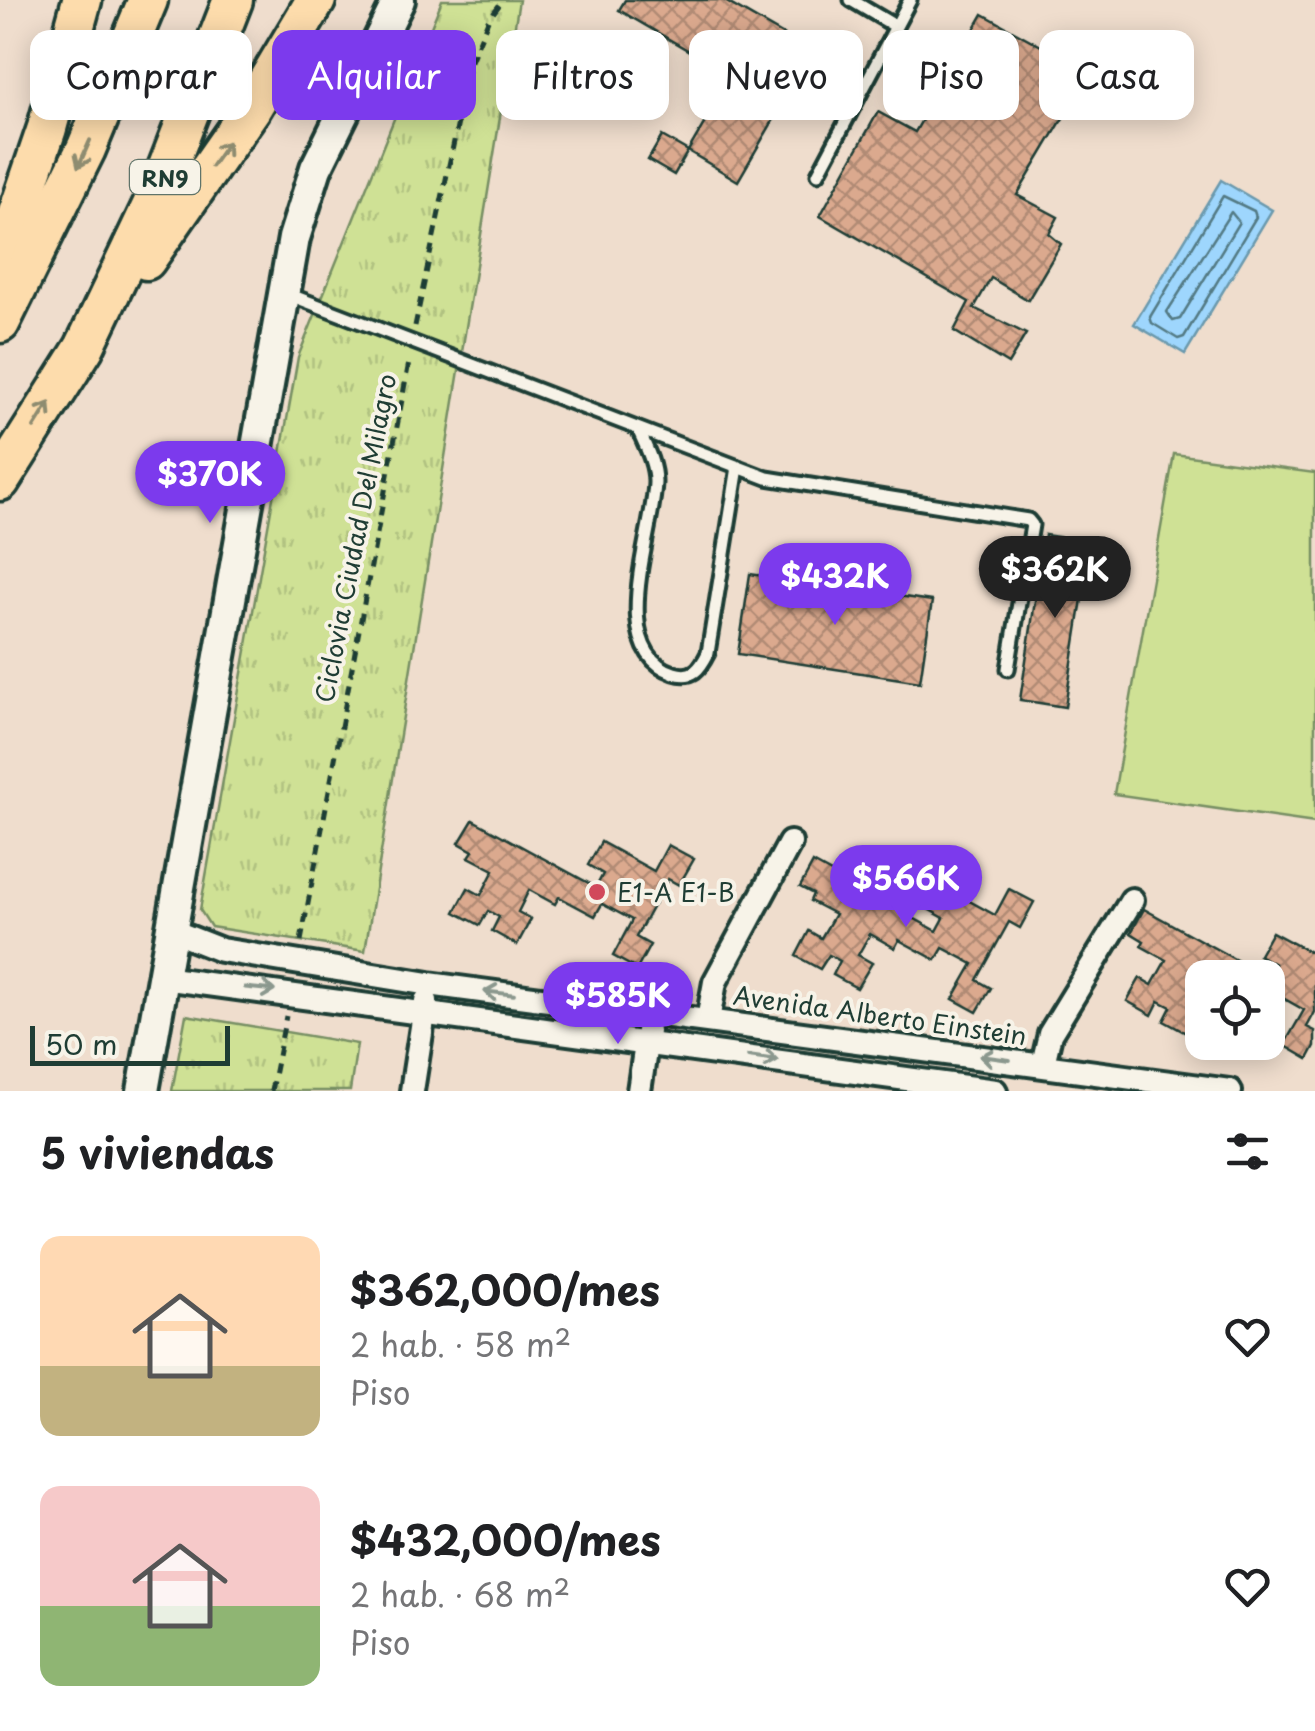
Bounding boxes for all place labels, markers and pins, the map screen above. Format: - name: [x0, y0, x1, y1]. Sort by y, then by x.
- pin: $370K: [140, 441, 280, 526]
- pin: $362K: [985, 536, 1125, 621]
- pin: $432K: [765, 543, 905, 628]
- pin: $566K: [836, 845, 976, 930]
- place label: E1-A E1-B: [617, 873, 734, 911]
- marker: E1-A E1-B: [586, 881, 608, 903]
- pin: $585K: [548, 962, 688, 1047]

